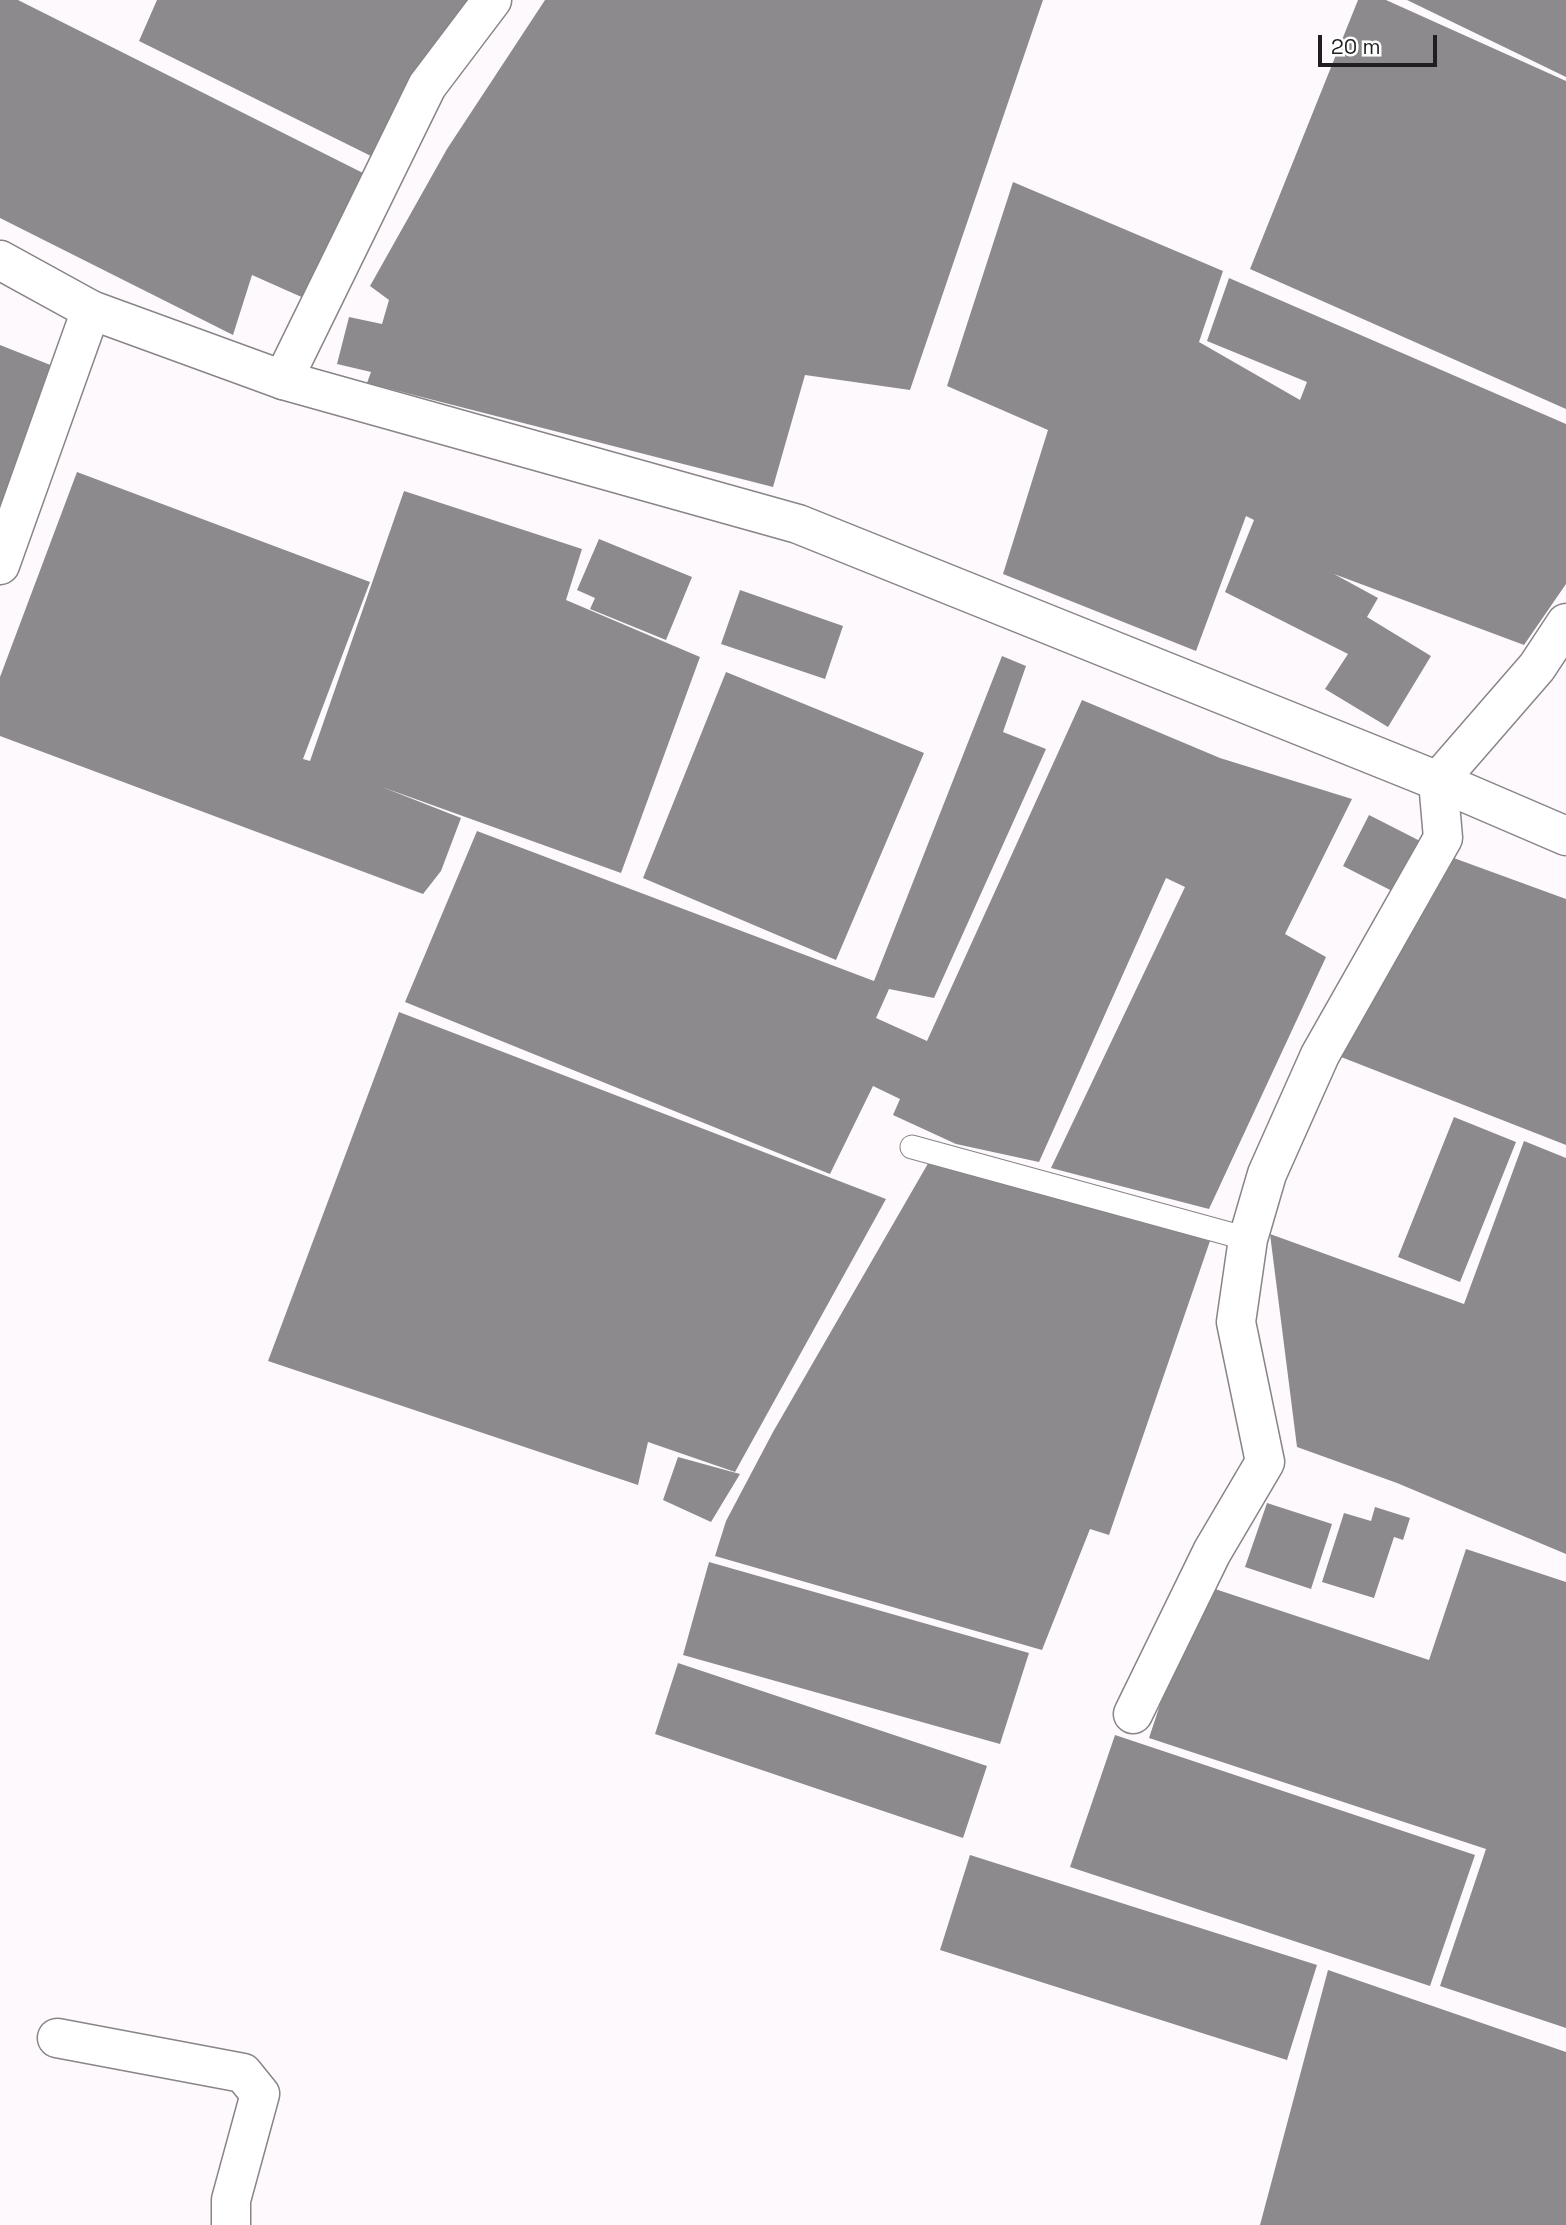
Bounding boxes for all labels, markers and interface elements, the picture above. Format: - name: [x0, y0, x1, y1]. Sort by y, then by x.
- scale bar: [1321, 21, 1440, 65]
- text: 20 m: [1331, 33, 1381, 60]

